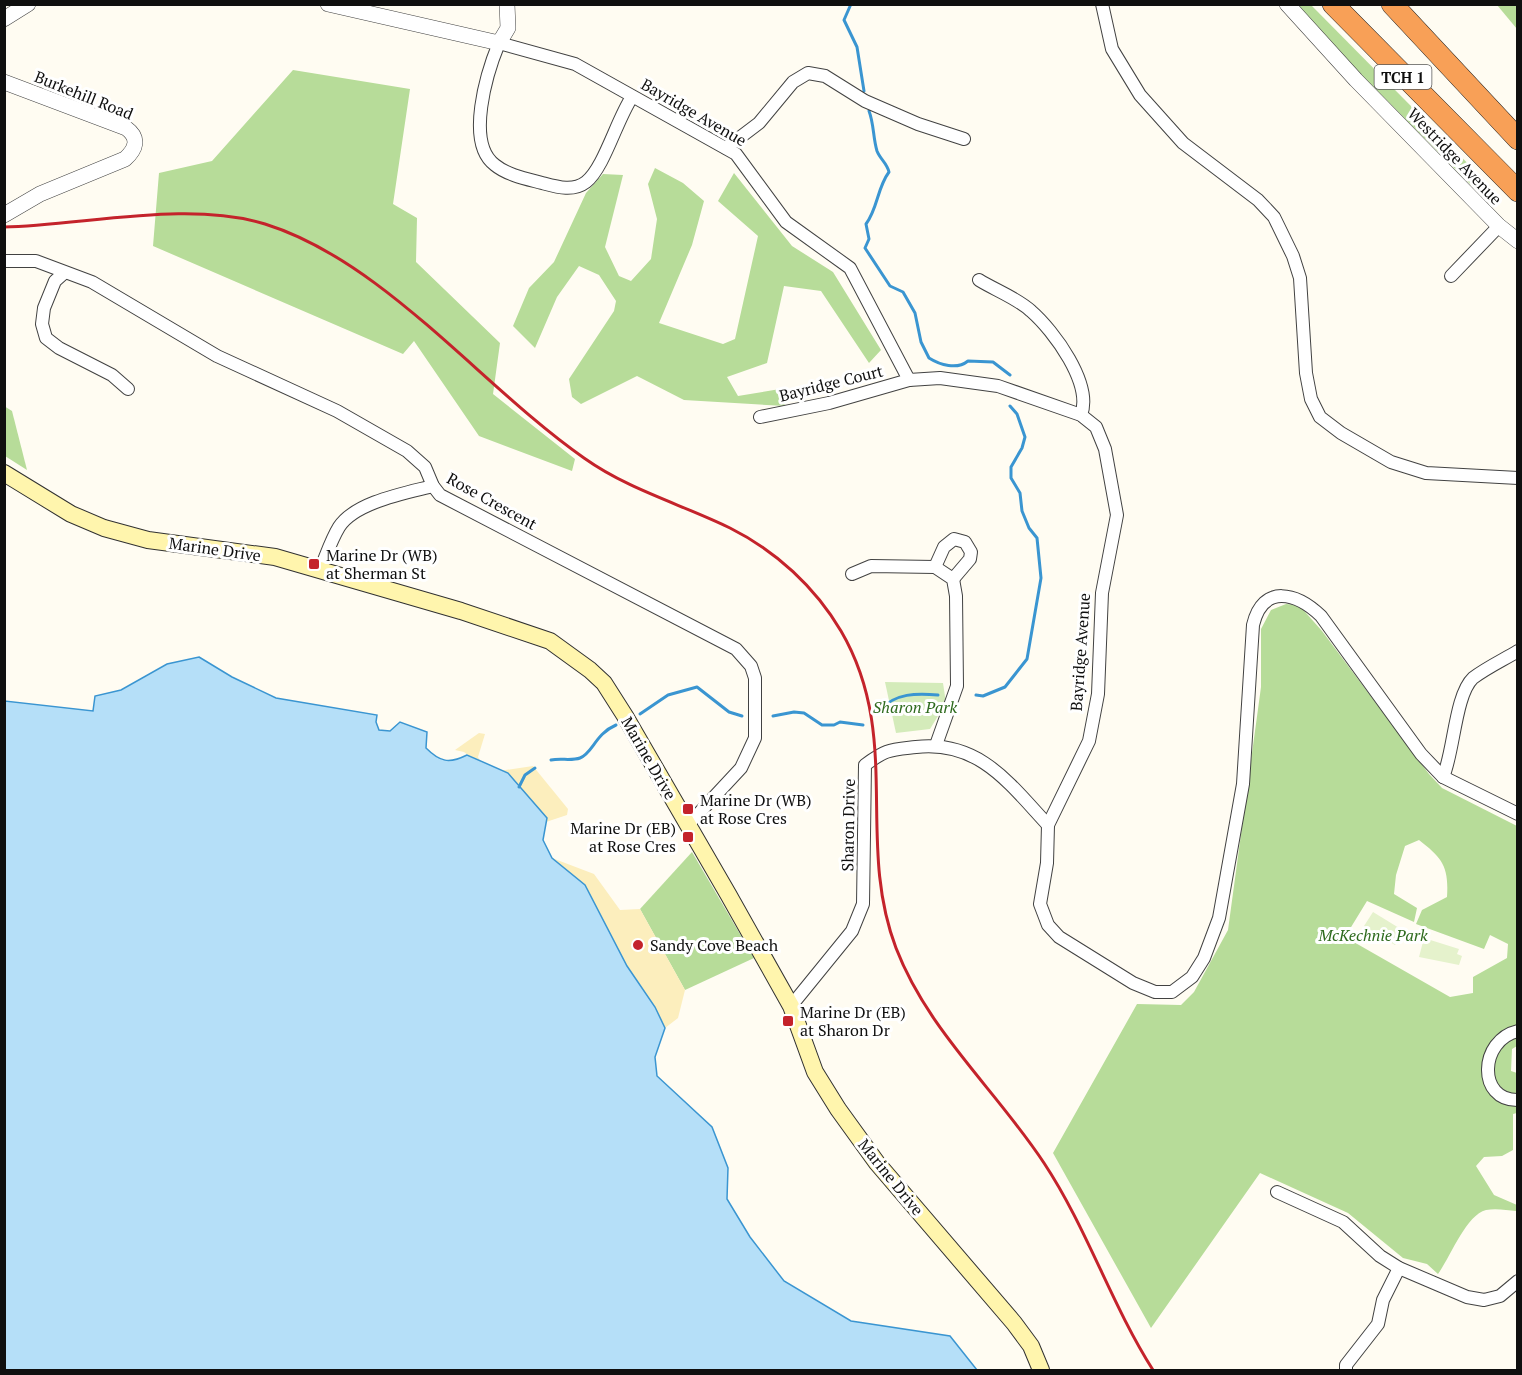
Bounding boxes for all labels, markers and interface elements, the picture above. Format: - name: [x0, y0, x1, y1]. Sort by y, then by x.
- street label: Burkehill Road: [31, 65, 137, 125]
- road number: TCH 1: [1374, 65, 1432, 89]
- street label: Bayridge Avenue: [637, 73, 751, 151]
- street label: Westridge Avenue: [1403, 103, 1507, 209]
- street label: Bayridge Court: [777, 359, 885, 407]
- street label: Rose Crescent: [443, 467, 541, 535]
- street label: Marine Drive: [168, 532, 262, 566]
- place label: Marine Dr (WB) at Sherman St: [326, 544, 437, 584]
- marker: Marine Dr (WB) at Sherman St: [307, 557, 321, 571]
- street label: Bayridge Avenue: [1065, 592, 1095, 712]
- park label: Sharon Park: [873, 696, 957, 718]
- street label: Marine Drive: [616, 712, 682, 804]
- street label: Sharon Drive: [836, 779, 860, 871]
- place label: Marine Dr (WB) at Rose Cres: [700, 789, 811, 829]
- marker: Marine Dr (WB) at Rose Cres: [681, 802, 695, 816]
- place label: Marine Dr (EB) at Rose Cres: [570, 817, 676, 857]
- marker: Marine Dr (EB) at Rose Cres: [681, 830, 695, 844]
- park label: McKechnie Park: [1317, 924, 1428, 946]
- place label: Sandy Cove Beach: [650, 934, 779, 956]
- marker: Sandy Cove Beach: [631, 938, 645, 952]
- place label: Marine Dr (EB) at Sharon Dr: [800, 1001, 906, 1041]
- marker: Marine Dr (EB) at Sharon Dr: [781, 1014, 795, 1028]
- street label: Marine Drive: [853, 1134, 929, 1220]

